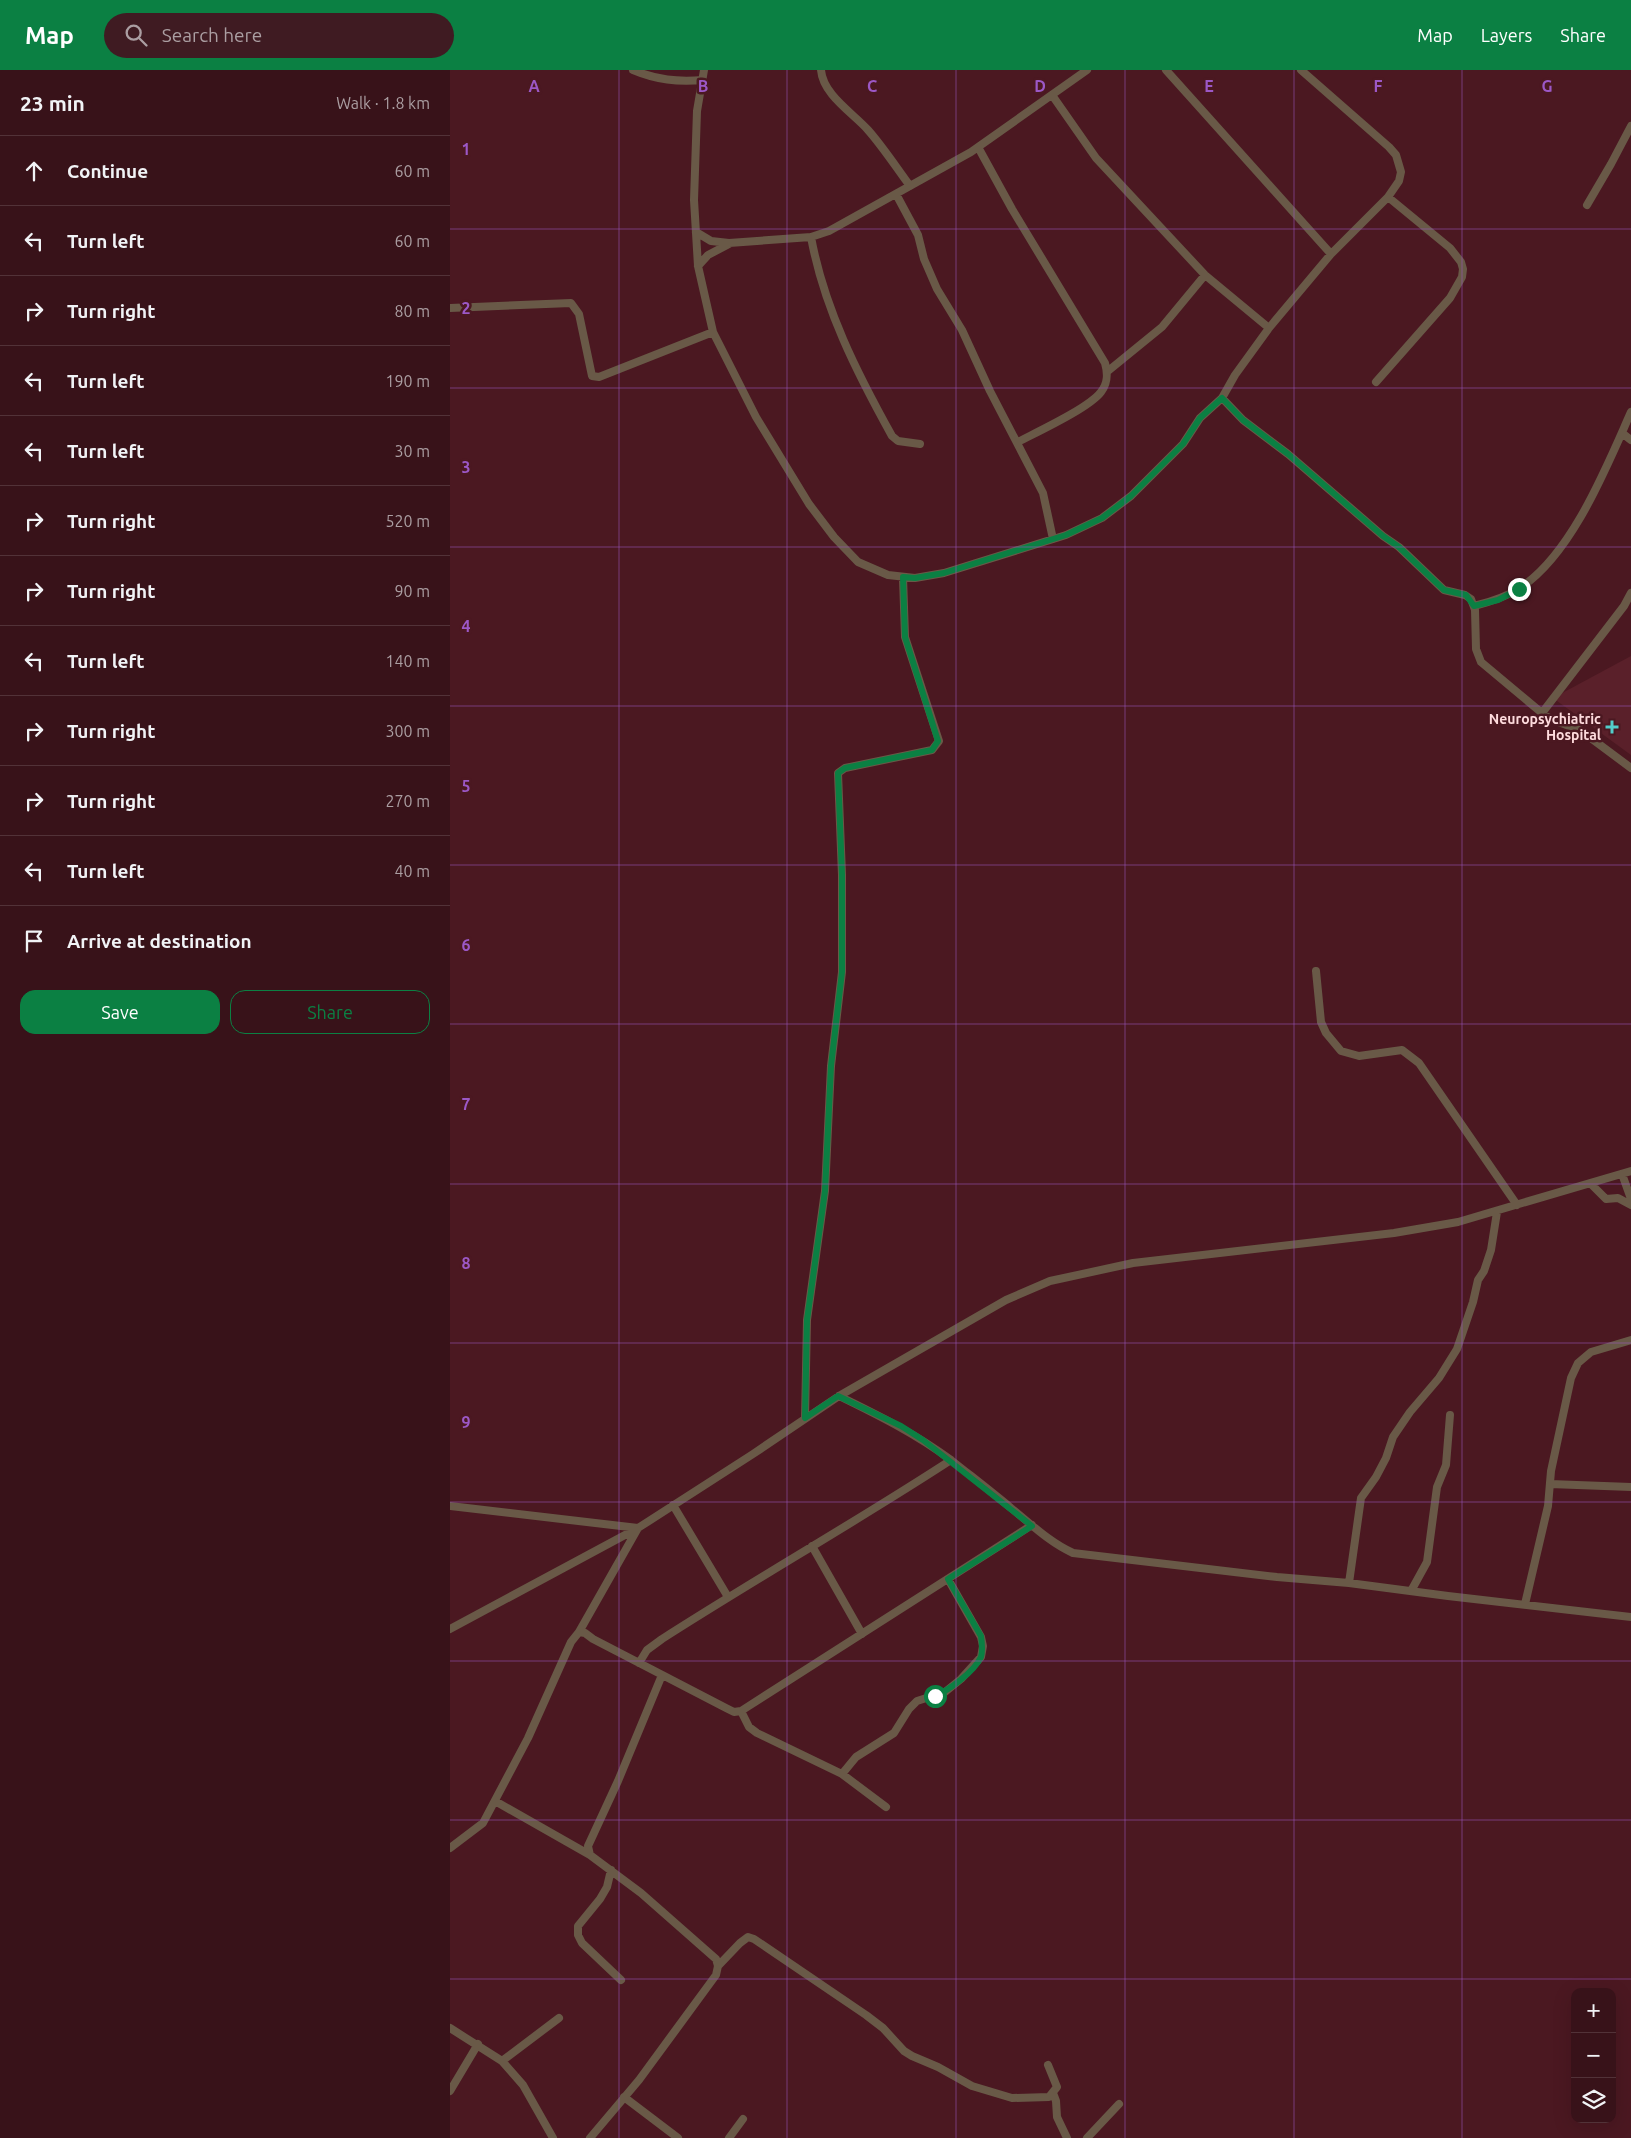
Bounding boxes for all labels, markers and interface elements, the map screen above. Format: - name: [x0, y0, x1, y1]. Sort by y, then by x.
- search box: [104, 13, 454, 58]
- icon: search: [122, 21, 150, 49]
- text: Map: [25, 22, 74, 49]
- text: Search here: [162, 24, 262, 46]
- text: Map: [1417, 25, 1453, 45]
- text: Layers: [1481, 25, 1532, 45]
- text: Share: [1560, 25, 1606, 45]
- text: A: [528, 77, 540, 95]
- text: B: [698, 77, 708, 95]
- text: C: [867, 77, 877, 95]
- text: D: [1034, 77, 1046, 95]
- text: E: [1204, 77, 1214, 95]
- text: F: [1374, 77, 1383, 95]
- text: G: [1541, 77, 1553, 95]
- text: 23 min: [20, 91, 85, 115]
- text: Walk · 1.8 km: [336, 94, 430, 112]
- text: 1: [461, 140, 471, 158]
- icon: ahead: [20, 157, 48, 185]
- text: Continue: [67, 160, 148, 182]
- text: 60 m: [394, 162, 430, 180]
- icon: left: [20, 227, 48, 255]
- text: Turn left: [67, 230, 145, 252]
- text: 60 m: [394, 232, 430, 250]
- icon: right: [20, 297, 48, 325]
- text: 2: [461, 299, 471, 317]
- text: Turn right: [67, 300, 155, 322]
- text: 80 m: [394, 302, 430, 320]
- icon: left: [20, 367, 48, 395]
- text: Turn left: [67, 370, 145, 392]
- text: 190 m: [385, 372, 430, 390]
- icon: left: [20, 437, 48, 465]
- text: Turn left: [67, 440, 145, 462]
- text: 30 m: [394, 442, 430, 460]
- text: 3: [461, 458, 471, 476]
- icon: right: [20, 507, 48, 535]
- text: Turn right: [67, 510, 155, 532]
- text: 520 m: [385, 512, 430, 530]
- icon: right: [20, 577, 48, 605]
- route end: [1508, 578, 1531, 601]
- text: Turn right: [67, 580, 155, 602]
- text: 90 m: [394, 582, 430, 600]
- text: 4: [461, 617, 471, 635]
- icon: left: [20, 647, 48, 675]
- text: Turn left: [67, 650, 145, 672]
- text: 140 m: [385, 652, 430, 670]
- place label: Neuropsychiatric Hospital: [1489, 711, 1601, 743]
- icon: right: [20, 717, 48, 745]
- text: Turn right: [67, 720, 155, 742]
- marker: Neuropsychiatric Hospital: [1605, 720, 1619, 734]
- text: 300 m: [385, 722, 430, 740]
- text: 5: [461, 777, 471, 795]
- icon: right: [20, 787, 48, 815]
- text: Turn right: [67, 790, 155, 812]
- text: 270 m: [385, 792, 430, 810]
- icon: left: [20, 857, 48, 885]
- text: Turn left: [67, 860, 145, 882]
- text: 40 m: [394, 862, 430, 880]
- icon: arrive: [20, 927, 48, 955]
- text: Arrive at destination: [67, 930, 252, 952]
- text: 6: [461, 936, 471, 954]
- button: Save: [20, 990, 220, 1034]
- button: Share: [230, 990, 430, 1034]
- text: 7: [461, 1095, 471, 1113]
- text: 8: [461, 1254, 471, 1272]
- text: 9: [461, 1413, 471, 1431]
- route start: [924, 1685, 947, 1708]
- map controls: [1571, 1988, 1616, 2123]
- button: +: [1571, 1988, 1616, 2033]
- button: −: [1571, 2033, 1616, 2078]
- button: layers: [1571, 2078, 1616, 2123]

